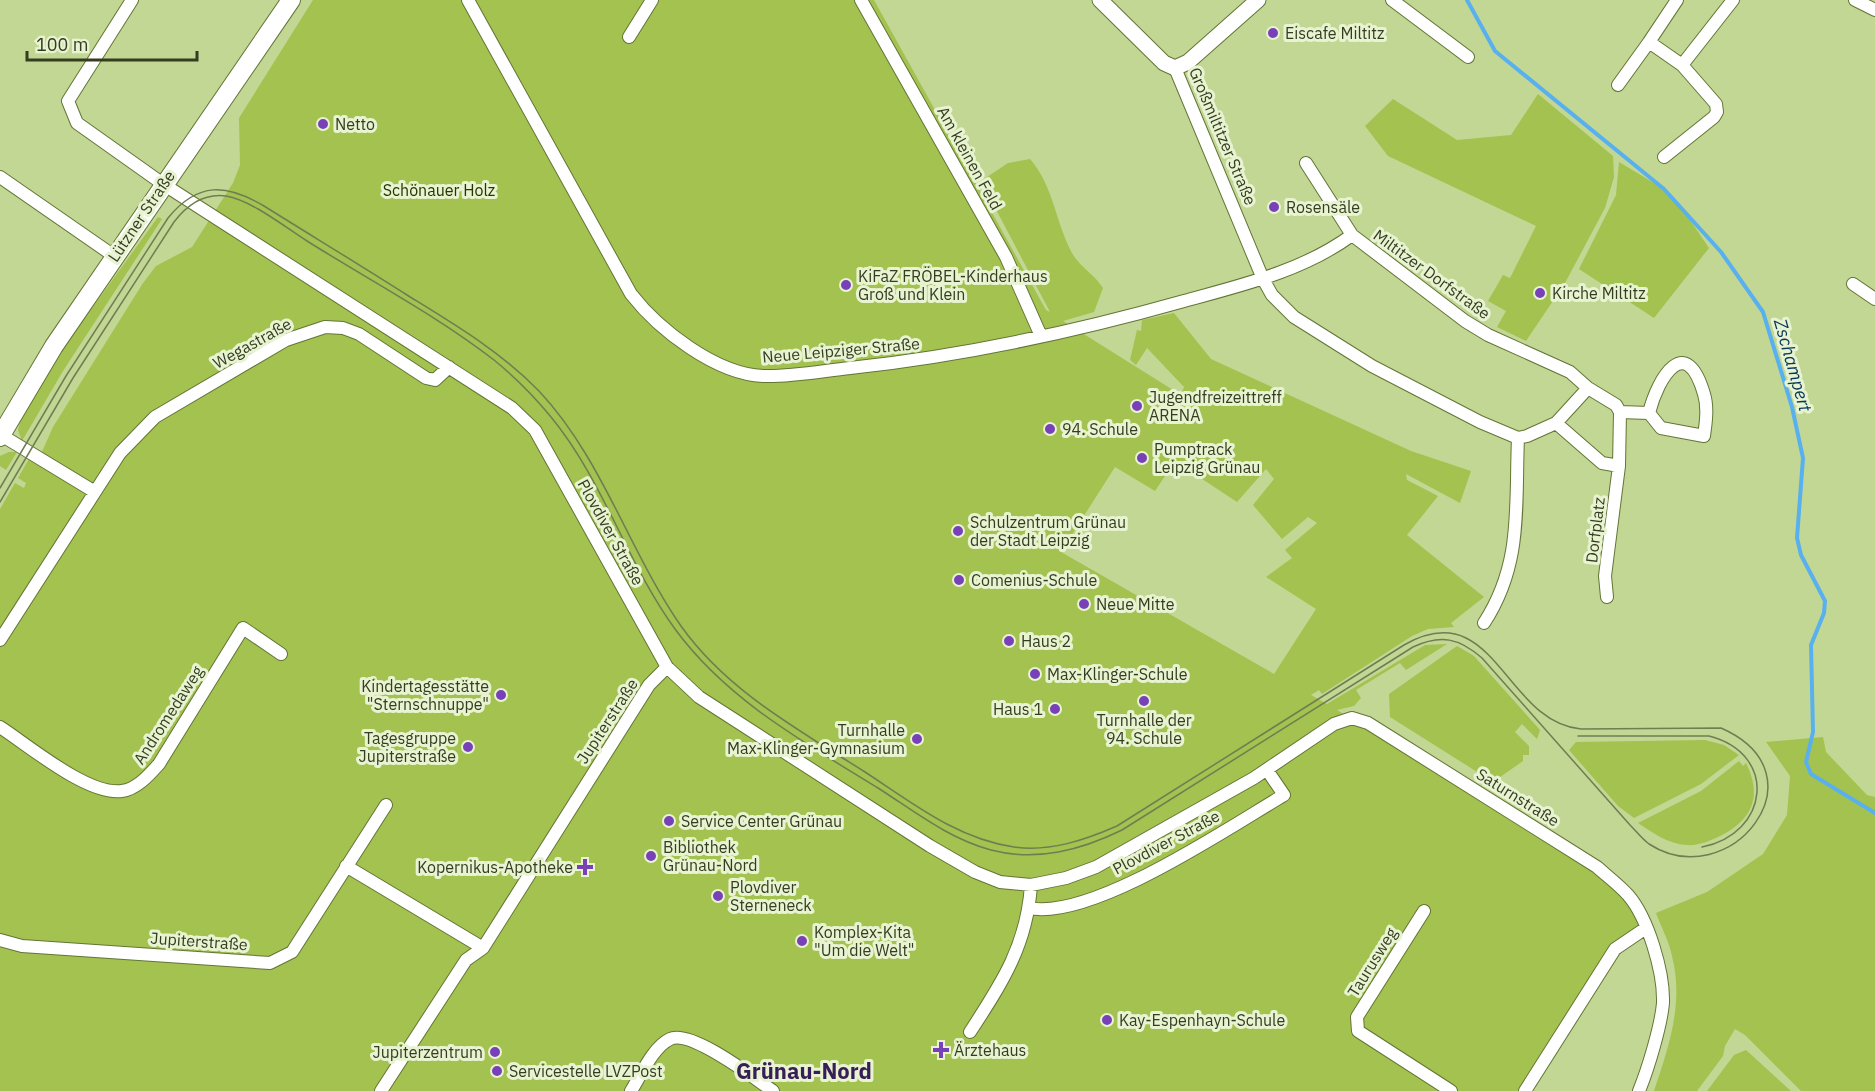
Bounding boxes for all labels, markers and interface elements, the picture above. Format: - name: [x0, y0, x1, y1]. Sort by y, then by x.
- place label: Eiscafe Miltitz: [1285, 23, 1384, 43]
- scale bar: [27, 24, 196, 62]
- marker: Eiscafe Miltitz: [1266, 26, 1280, 40]
- text: 100 m: [36, 33, 88, 56]
- street label: Großmiltitzer Straße: [1185, 64, 1261, 208]
- street label: Am kleinen Feld: [933, 103, 1007, 213]
- place label: Netto: [335, 114, 375, 134]
- marker: Netto: [316, 117, 330, 131]
- street label: Lützner Straße: [103, 166, 179, 265]
- park label: Schönauer Holz: [383, 180, 495, 200]
- place label: Rosensäle: [1286, 197, 1360, 217]
- marker: Rosensäle: [1267, 200, 1281, 214]
- street label: Miltitzer Dorfstraße: [1370, 225, 1495, 323]
- place label: KiFaZ FRÖBEL-Kinderhaus Groß und Klein: [858, 266, 1048, 304]
- marker: KiFaZ FRÖBEL-Kinderhaus Groß und Klein: [839, 278, 853, 292]
- place label: Kirche Miltitz: [1552, 283, 1646, 303]
- marker: Kirche Miltitz: [1533, 286, 1547, 300]
- street label: Wegastraße: [209, 313, 295, 373]
- water label: Zschampert: [1769, 315, 1818, 415]
- street label: Neue Leipziger Straße: [761, 333, 921, 367]
- place label: Jugendfreizeittreff ARENA: [1149, 387, 1282, 425]
- marker: Jugendfreizeittreff ARENA: [1130, 399, 1144, 413]
- place label: 94. Schule: [1062, 419, 1138, 439]
- marker: 94. Schule: [1043, 422, 1057, 436]
- place label: Pumptrack Leipzig Grünau: [1154, 439, 1260, 477]
- marker: Pumptrack Leipzig Grünau: [1135, 451, 1149, 465]
- street label: Plovdiver Straße: [574, 475, 649, 589]
- street label: Dorfplatz: [1581, 496, 1609, 564]
- place label: Schulzentrum Grünau der Stadt Leipzig: [970, 512, 1126, 550]
- marker: Schulzentrum Grünau der Stadt Leipzig: [951, 524, 965, 538]
- place label: Comenius-Schule: [971, 570, 1097, 590]
- marker: Comenius-Schule: [952, 573, 966, 587]
- place label: Neue Mitte: [1096, 594, 1175, 614]
- marker: Neue Mitte: [1077, 597, 1091, 611]
- place label: Haus 2: [1021, 631, 1071, 651]
- marker: Haus 2: [1002, 634, 1016, 648]
- street label: Andromedaweg: [129, 662, 208, 768]
- place label: Max-Klinger-Schule: [1047, 664, 1188, 684]
- marker: Max-Klinger-Schule: [1028, 667, 1042, 681]
- street label: Jupiterstraße: [572, 675, 642, 767]
- place label: Kindertagesstätte "Sternschnuppe": [361, 676, 489, 714]
- marker: Kindertagesstätte "Sternschnuppe": [494, 688, 508, 702]
- marker: Turnhalle der 94. Schule: [1137, 694, 1151, 708]
- place label: Haus 1: [993, 699, 1043, 719]
- marker: Haus 1: [1048, 702, 1062, 716]
- place label: Turnhalle der 94. Schule: [1096, 710, 1192, 748]
- place label: Turnhalle Max-Klinger-Gymnasium: [727, 720, 905, 758]
- place label: Tagesgruppe Jupiterstraße: [359, 728, 456, 766]
- marker: Turnhalle Max-Klinger-Gymnasium: [910, 732, 924, 746]
- marker: Tagesgruppe Jupiterstraße: [461, 740, 475, 754]
- street label: Saturnstraße: [1473, 764, 1563, 831]
- street label: Plovdiver Straße: [1109, 805, 1223, 879]
- place label: Service Center Grünau: [681, 811, 842, 831]
- marker: Service Center Grünau: [662, 814, 676, 828]
- place label: Bibliothek Grünau-Nord: [663, 837, 758, 875]
- marker: Bibliothek Grünau-Nord: [644, 849, 658, 863]
- place label: Kopernikus-Apotheke: [417, 857, 573, 877]
- marker: Kopernikus-Apotheke: [578, 860, 592, 874]
- place label: Plovdiver Sterneneck: [730, 877, 812, 915]
- marker: Plovdiver Sterneneck: [711, 889, 725, 903]
- place label: Komplex-Kita "Um die Welt": [814, 922, 915, 960]
- street label: Taurusweg: [1343, 923, 1401, 1000]
- street label: Jupiterstraße: [150, 928, 248, 954]
- marker: Komplex-Kita "Um die Welt": [795, 934, 809, 948]
- place label: Kay-Espenhayn-Schule: [1119, 1010, 1285, 1030]
- marker: Kay-Espenhayn-Schule: [1100, 1013, 1114, 1027]
- place label: Ärztehaus: [954, 1040, 1026, 1060]
- marker: Ärztehaus: [932, 1041, 950, 1059]
- place label: Jupiterzentrum: [373, 1042, 483, 1062]
- marker: Jupiterzentrum: [488, 1045, 502, 1059]
- district label: Grünau-Nord: [736, 1056, 872, 1085]
- place label: Servicestelle LVZPost: [509, 1061, 663, 1081]
- marker: Servicestelle LVZPost: [490, 1064, 504, 1078]

